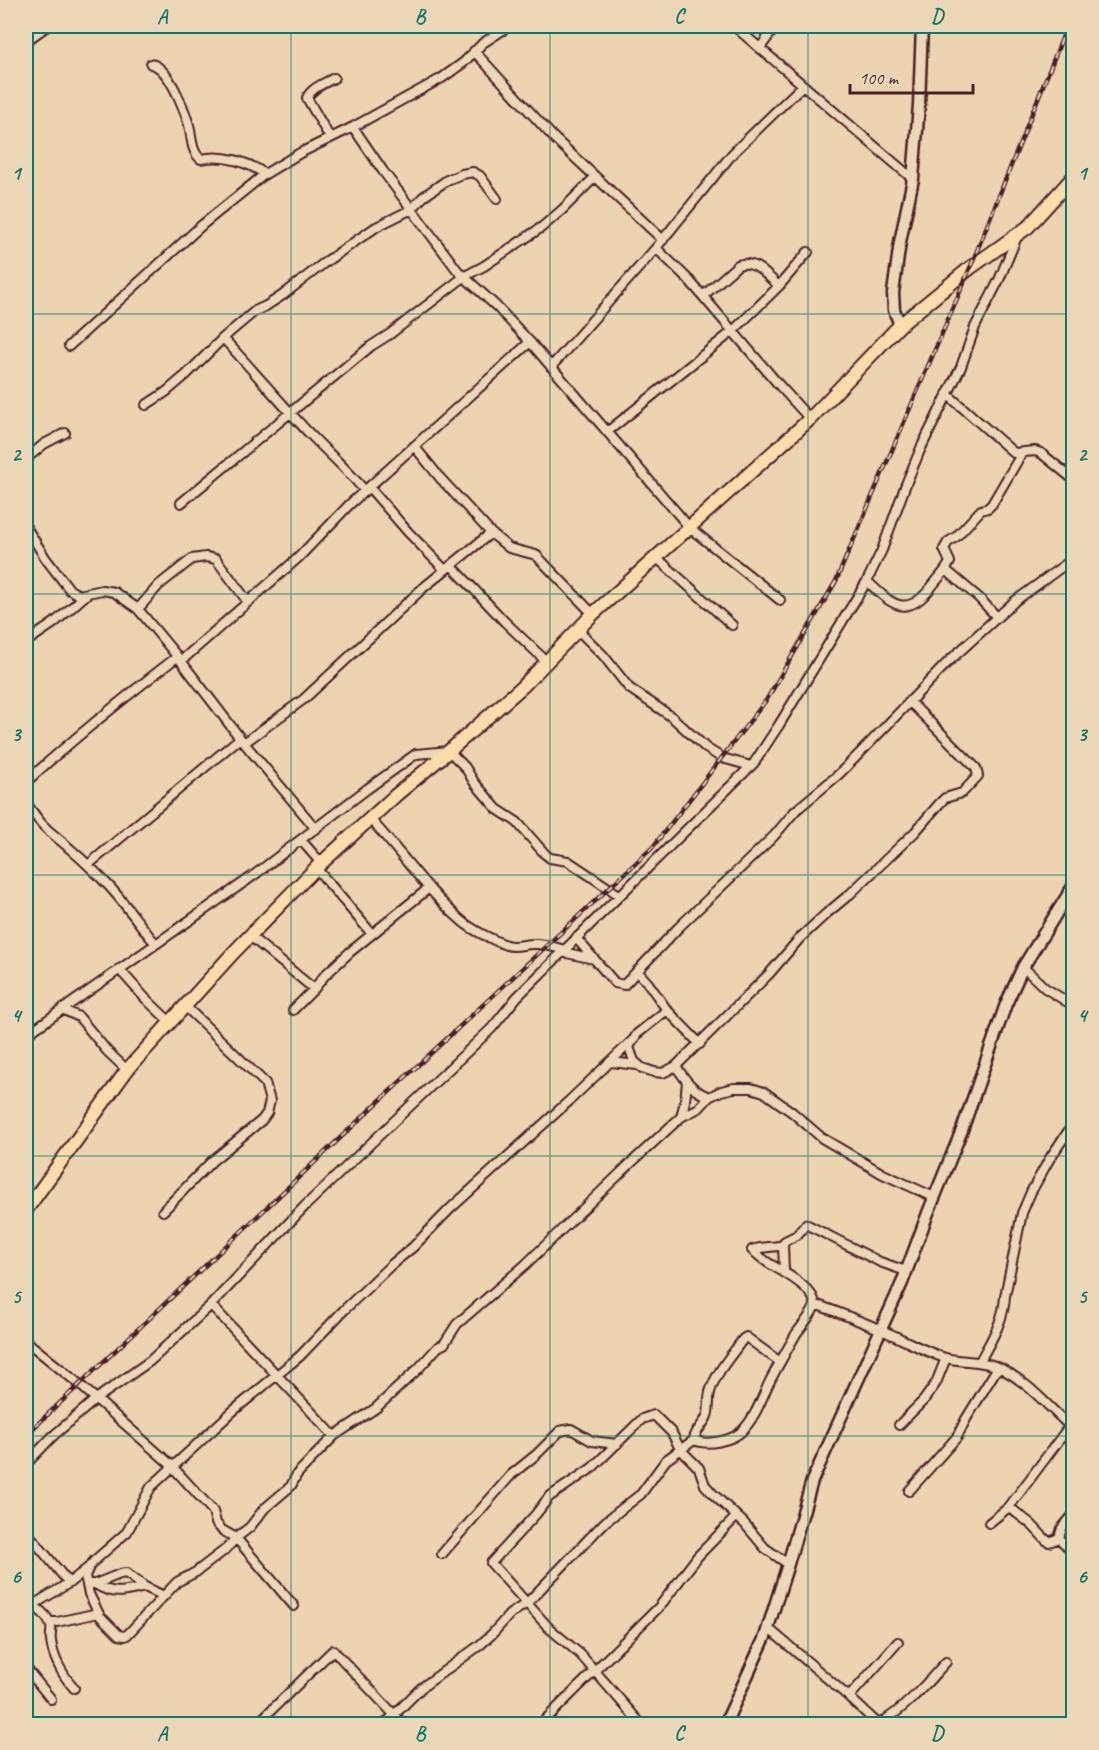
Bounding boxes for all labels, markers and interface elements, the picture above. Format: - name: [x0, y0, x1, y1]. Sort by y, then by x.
- text: A: [157, 4, 169, 29]
- text: B: [415, 4, 427, 29]
- text: C: [674, 4, 686, 29]
- text: D: [931, 4, 945, 29]
- scale bar: [850, 57, 973, 95]
- text: 100 m: [859, 67, 900, 89]
- text: 1: [12, 161, 23, 186]
- text: 1: [1078, 161, 1089, 186]
- text: 2: [12, 442, 23, 467]
- text: 2: [1078, 442, 1089, 467]
- text: 3: [12, 722, 23, 747]
- text: 3: [1078, 722, 1089, 747]
- text: 4: [12, 1003, 24, 1028]
- text: 4: [1078, 1003, 1090, 1028]
- text: 5: [12, 1284, 23, 1309]
- text: 5: [1078, 1284, 1089, 1309]
- text: 6: [11, 1564, 22, 1589]
- text: 6: [1077, 1564, 1088, 1589]
- text: A: [157, 1721, 169, 1746]
- text: B: [415, 1721, 427, 1746]
- text: C: [674, 1721, 686, 1746]
- text: D: [931, 1721, 945, 1746]

